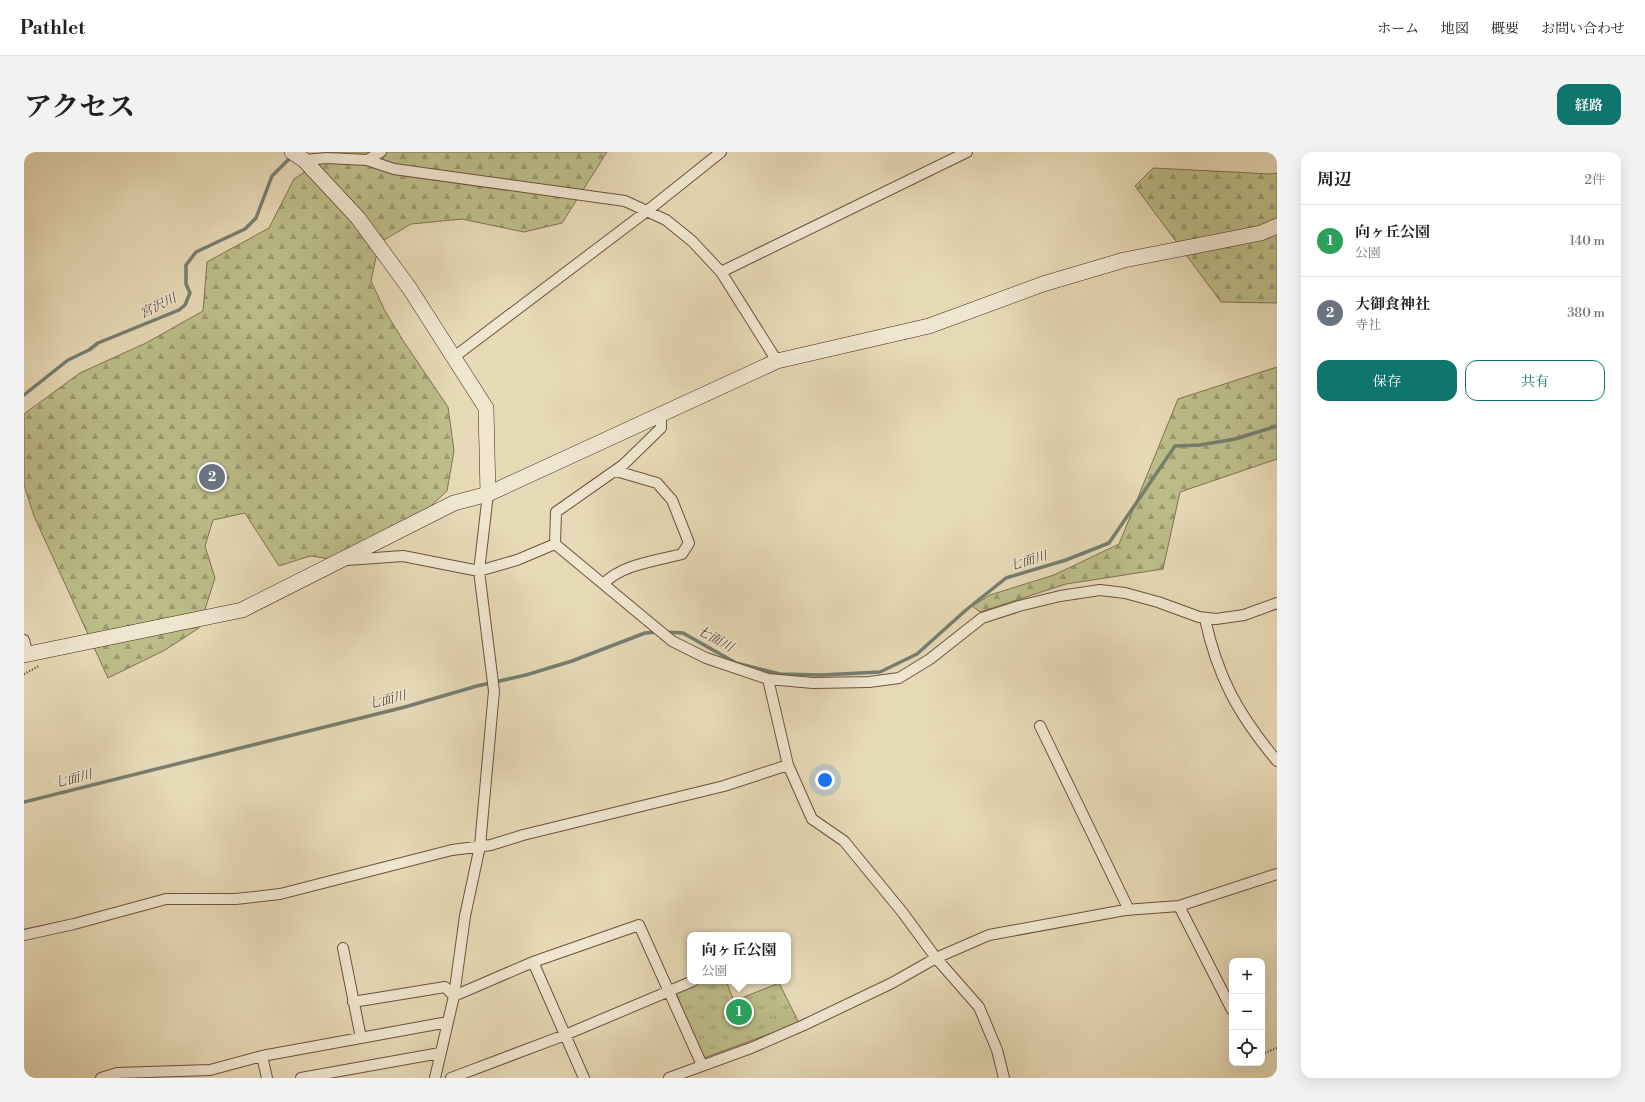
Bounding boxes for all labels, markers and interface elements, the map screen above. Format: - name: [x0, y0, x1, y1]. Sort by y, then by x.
- text: Pathlet: [20, 16, 85, 40]
- text: ホーム: [1377, 20, 1419, 38]
- text: 地図: [1441, 20, 1469, 38]
- text: 概要: [1491, 20, 1519, 38]
- text: お問い合わせ: [1541, 20, 1625, 38]
- button: 経路: [1557, 84, 1621, 125]
- text: アクセス: [24, 90, 135, 125]
- text: 周辺: [1317, 169, 1351, 191]
- text: 2件: [1585, 172, 1605, 188]
- text: 向ヶ丘公園: [1355, 223, 1430, 242]
- text: 1: [1327, 233, 1333, 249]
- text: 140 m: [1569, 233, 1605, 249]
- text: 公園: [1355, 245, 1381, 261]
- water label: 宮沢川: [137, 289, 181, 322]
- text: 大御食神社: [1355, 295, 1430, 314]
- text: 2: [1326, 305, 1334, 321]
- text: 380 m: [1567, 305, 1605, 321]
- text: 寺社: [1355, 317, 1381, 333]
- button: 保存: [1317, 360, 1457, 401]
- button: 共有: [1465, 360, 1605, 401]
- pin: 2: [199, 462, 225, 492]
- water label: 七面川: [1007, 547, 1051, 574]
- water label: 七面川: [694, 623, 738, 656]
- water label: 七面川: [366, 687, 410, 712]
- water label: 七面川: [52, 766, 96, 791]
- your location: [815, 770, 835, 790]
- popup: [687, 932, 791, 984]
- text: 向ヶ丘公園: [701, 941, 777, 960]
- map controls: [1229, 958, 1265, 1066]
- button: +: [1229, 958, 1265, 994]
- text: 公園: [701, 963, 728, 979]
- button: −: [1229, 994, 1265, 1030]
- pin: 1: [726, 997, 752, 1027]
- button: locate: [1229, 1030, 1265, 1066]

